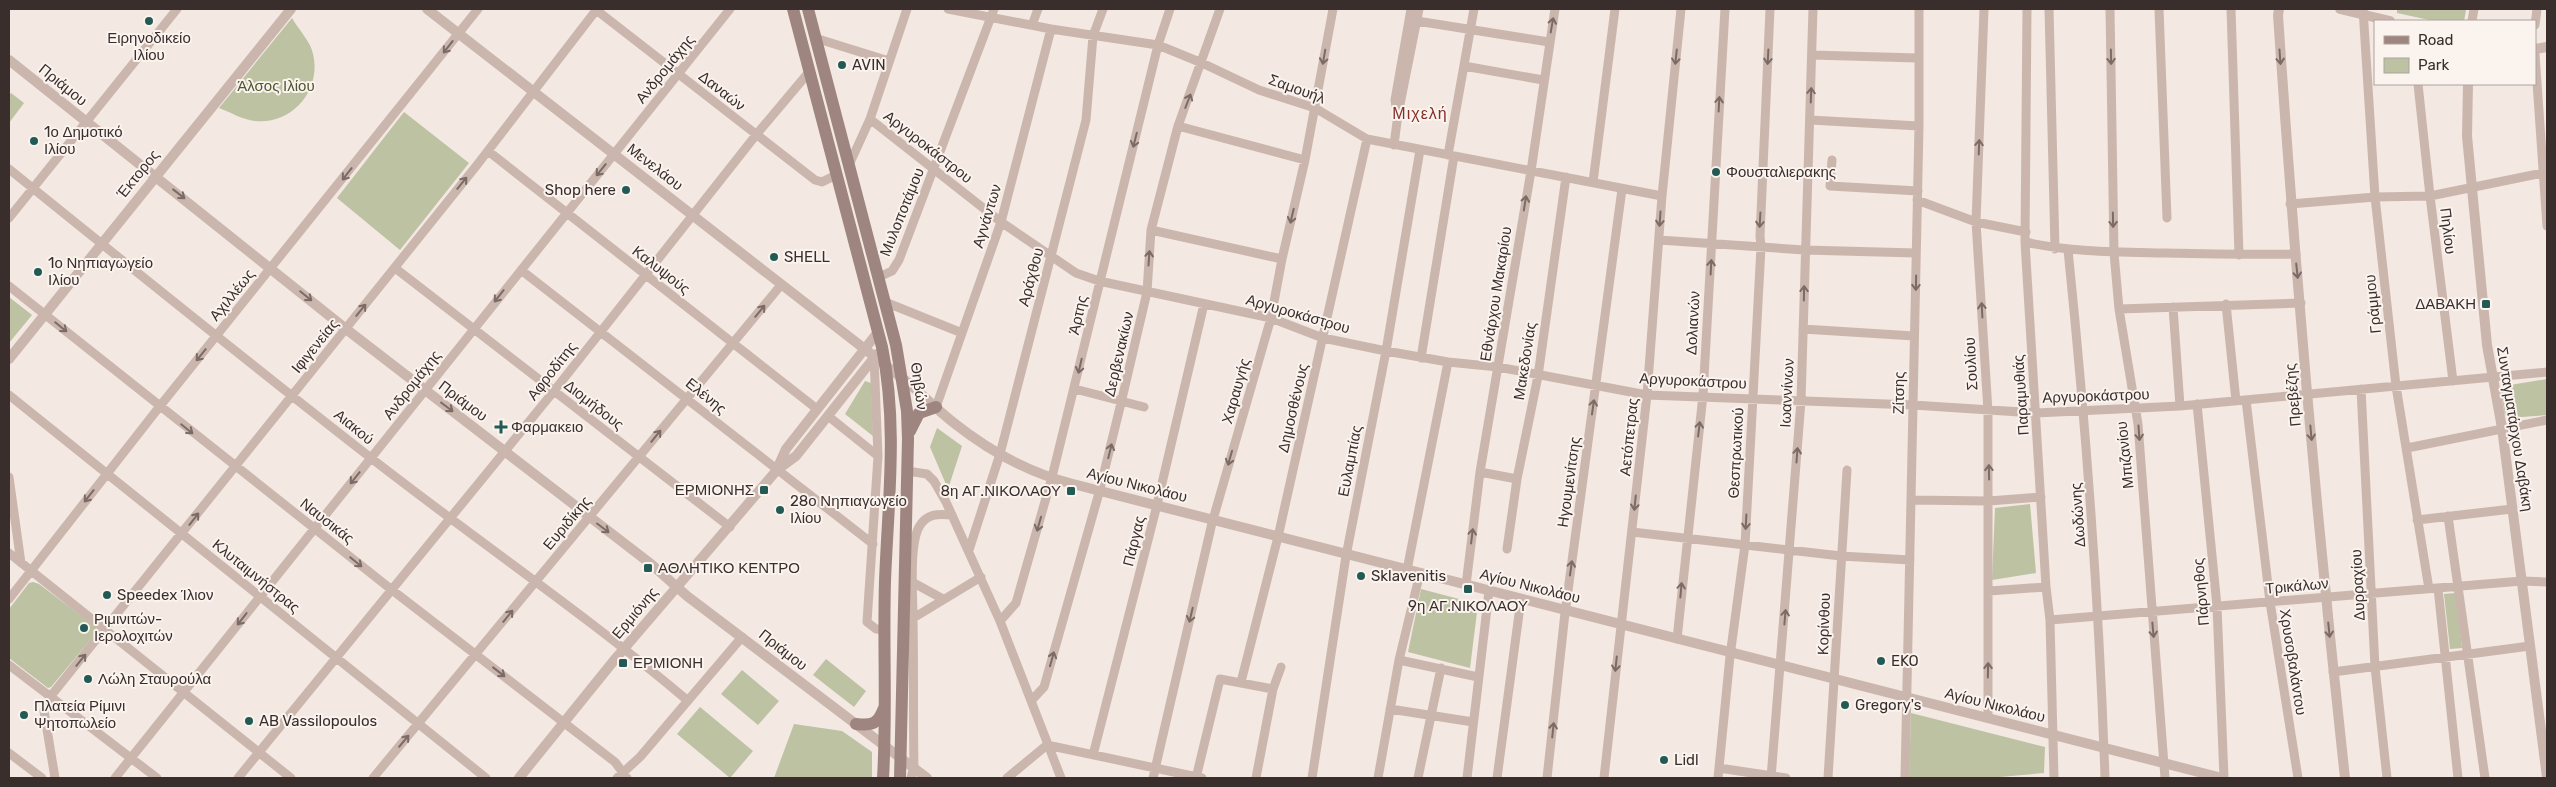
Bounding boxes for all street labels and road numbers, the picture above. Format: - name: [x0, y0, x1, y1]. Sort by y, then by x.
- street label: Ανδρομάχης: [632, 31, 698, 107]
- street label: Πριάμου: [35, 60, 91, 110]
- street label: Δαναών: [695, 67, 749, 115]
- street label: Σαμουήλ: [1266, 70, 1328, 108]
- street label: Αργυροκάστρου: [880, 107, 976, 187]
- street label: Μενελάου: [624, 140, 686, 194]
- street label: Έκτορος: [112, 146, 163, 203]
- street label: Μυλοποτάμου: [876, 165, 928, 259]
- street label: Αγνάντων: [969, 182, 1005, 250]
- street label: Πηλίου: [2436, 207, 2460, 255]
- street label: Εθνάρχου Μακαρίου: [1476, 225, 1516, 363]
- street label: Καλυψούς: [629, 242, 693, 298]
- street label: Αράχθου: [1015, 246, 1047, 308]
- street label: Αχιλλέως: [206, 265, 258, 325]
- street label: Γράμμου: [2361, 274, 2385, 334]
- street label: Δολιανών: [1682, 290, 1704, 356]
- street label: Αργυροκάστρου: [1244, 291, 1352, 337]
- street label: Άρτης: [1065, 294, 1091, 336]
- street label: Δερβενακίων: [1100, 310, 1138, 398]
- street label: Ιφιγενείας: [288, 315, 342, 377]
- street label: Μακεδονίας: [1510, 321, 1540, 401]
- street label: Σουλίου: [1961, 337, 1981, 391]
- street label: Αφροδίτης: [523, 338, 581, 404]
- street label: Συνταγματάρχου Δαβάκη: [2493, 345, 2537, 513]
- street label: Ανδρομάχης: [379, 347, 445, 423]
- street label: Παραμυθιάς: [2009, 354, 2033, 436]
- street label: Χαραυγής: [1218, 356, 1254, 426]
- street label: Ιωαννίνων: [1776, 358, 1798, 428]
- street label: Θηβών: [907, 361, 931, 411]
- street label: Δημοσθένους: [1274, 362, 1312, 454]
- street label: Πρεβέζης: [2281, 363, 2305, 427]
- street label: Αργυροκάστρου: [1639, 369, 1747, 393]
- street label: Ζίτσης: [1890, 371, 1908, 415]
- street label: Ελένης: [682, 374, 730, 418]
- street label: Διομήδους: [561, 376, 627, 434]
- street label: Πριάμου: [435, 377, 491, 425]
- street label: Αργυροκάστρου: [2042, 385, 2150, 407]
- street label: Αετόπετρας: [1616, 397, 1642, 477]
- street label: Αιακού: [331, 406, 377, 448]
- street label: Θεσπρωτικού: [1725, 407, 1747, 499]
- street label: Μπιζανίου: [2113, 420, 2137, 490]
- street label: Ευλαμπίας: [1334, 424, 1366, 498]
- street label: Ηγουμενίτσης: [1554, 435, 1584, 529]
- street label: Αγίου Νικολάου: [1085, 464, 1189, 506]
- street label: Δωδώνης: [2067, 482, 2089, 548]
- street label: Ευριδίκης: [539, 492, 595, 554]
- street label: Ναυσικάς: [296, 494, 358, 548]
- street label: Πάργας: [1119, 514, 1149, 568]
- street label: Κλυταιμνήστρας: [209, 535, 303, 617]
- street label: Δυρραχίου: [2347, 549, 2369, 621]
- street label: Πάρνηθος: [2189, 557, 2213, 627]
- street label: Αγίου Νικολάου: [1478, 565, 1582, 607]
- street label: Τρικάλων: [2265, 574, 2329, 598]
- street label: Ερμιόνης: [608, 583, 662, 643]
- street label: Κορίνθου: [1814, 592, 1834, 656]
- street label: Χρυσοβαλάντου: [2276, 608, 2310, 716]
- street label: Πριάμου: [755, 625, 811, 675]
- street label: Αγίου Νικολάου: [1943, 684, 2047, 726]

